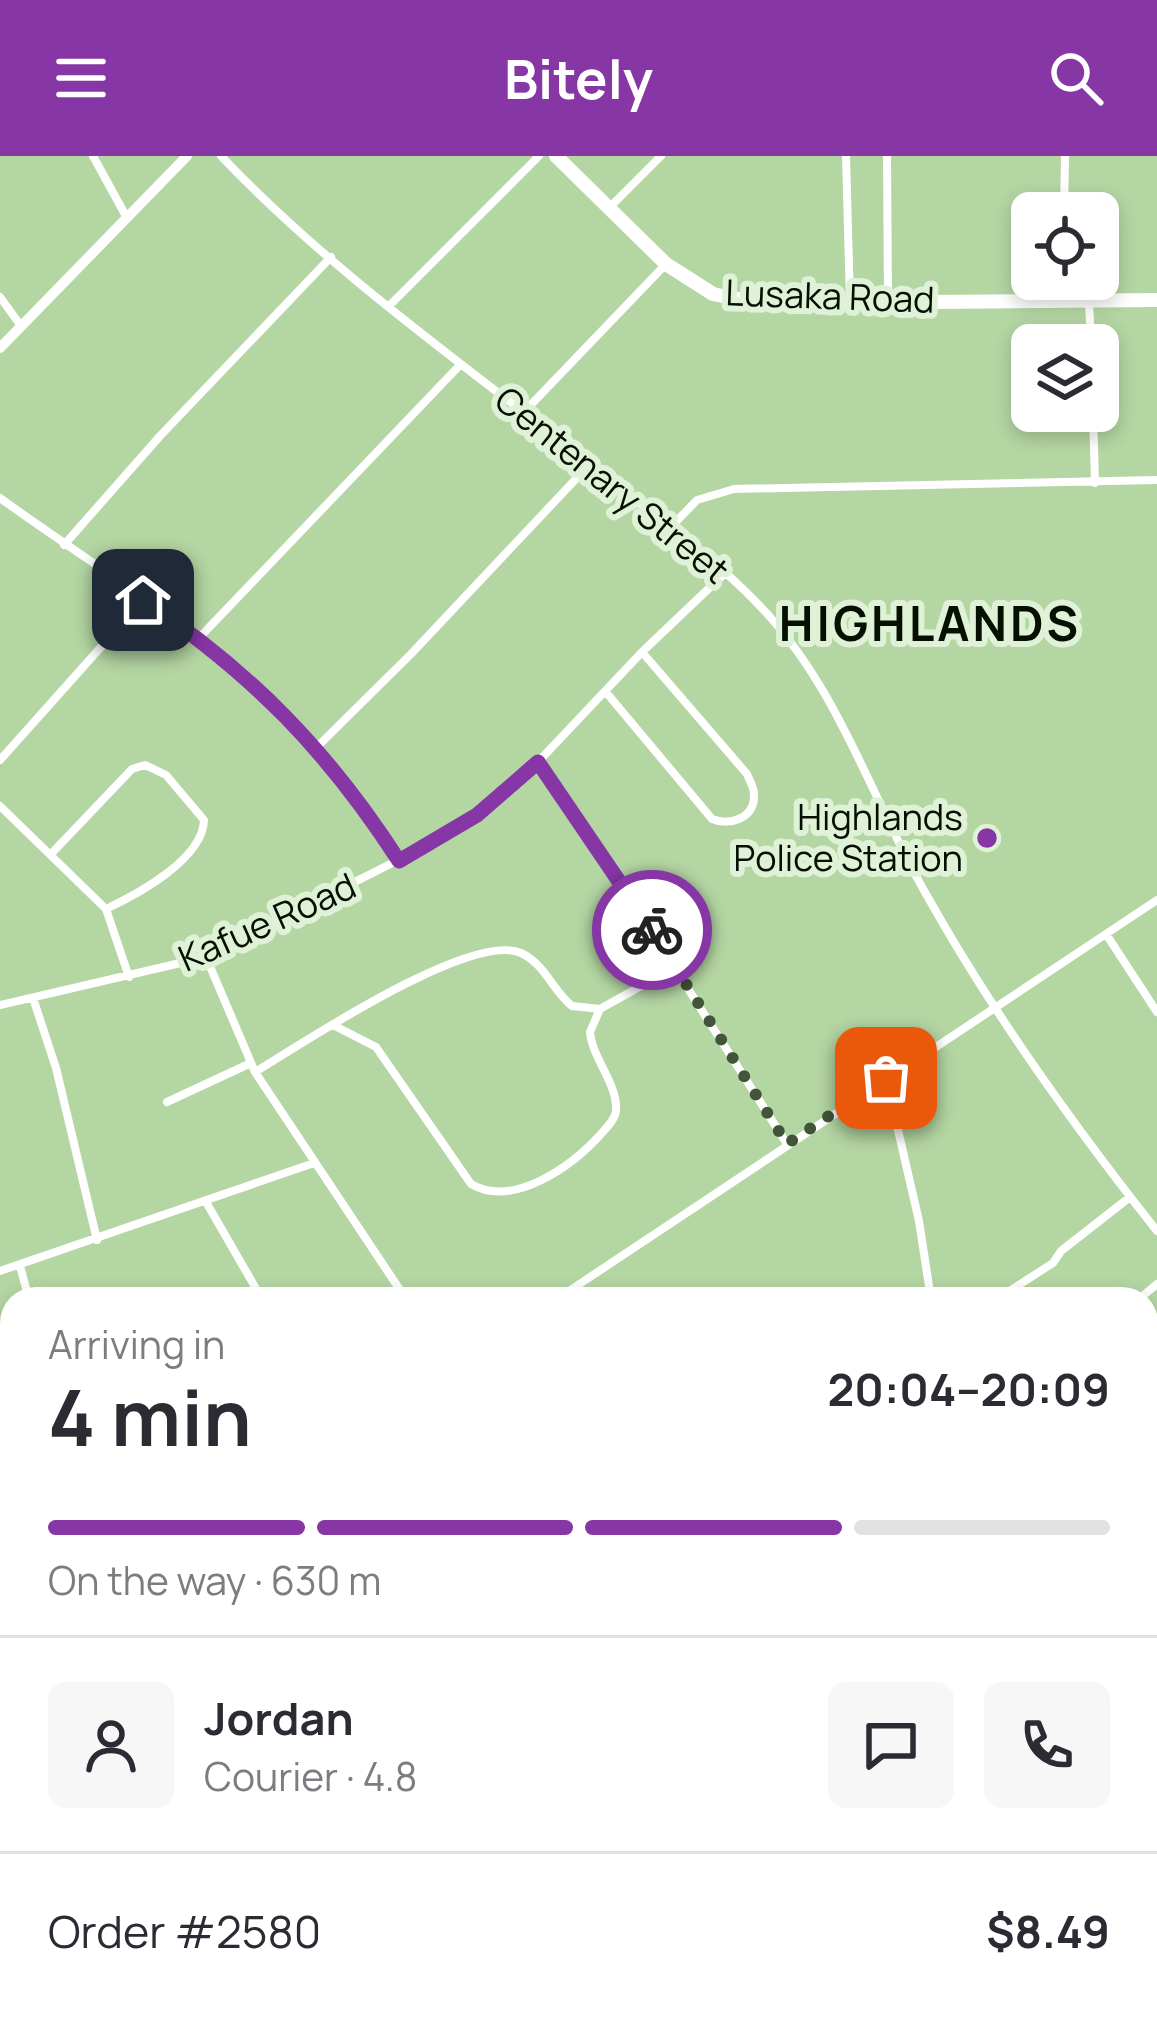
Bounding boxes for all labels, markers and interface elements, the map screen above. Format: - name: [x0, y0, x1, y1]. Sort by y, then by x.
- text: Bitely: [504, 41, 653, 115]
- icon: menu: [48, 45, 114, 111]
- icon: search: [1043, 45, 1109, 111]
- map controls: [1011, 192, 1119, 432]
- button: locate: [1011, 192, 1119, 300]
- street label: Lusaka Road: [725, 267, 935, 324]
- button: layers: [1011, 324, 1119, 432]
- street label: Centenary Street: [485, 375, 740, 594]
- pin: [92, 549, 194, 651]
- icon: home: [110, 567, 176, 633]
- district label: HIGHLANDS: [779, 590, 1081, 655]
- place label: Highlands Police Station: [734, 792, 963, 882]
- marker: Highlands Police Station: [974, 825, 1000, 851]
- street label: Kafue Road: [170, 861, 363, 982]
- courier: [592, 870, 712, 990]
- icon: bike: [619, 897, 685, 963]
- pin: [835, 1027, 937, 1129]
- icon: bag: [853, 1045, 919, 1111]
- text: Arriving in: [48, 1317, 225, 1371]
- text: 20:04–20:09: [827, 1358, 1110, 1420]
- text: 4 min: [48, 1363, 252, 1469]
- text: On the way · 630 m: [48, 1553, 381, 1607]
- button: person: [48, 1682, 174, 1808]
- button: chat: [828, 1682, 954, 1808]
- button: phone: [984, 1682, 1110, 1808]
- text: Jordan: [204, 1687, 354, 1749]
- text: Courier · 4.8: [204, 1749, 417, 1803]
- text: Order #2580: [48, 1900, 321, 1962]
- text: $8.49: [986, 1900, 1110, 1962]

